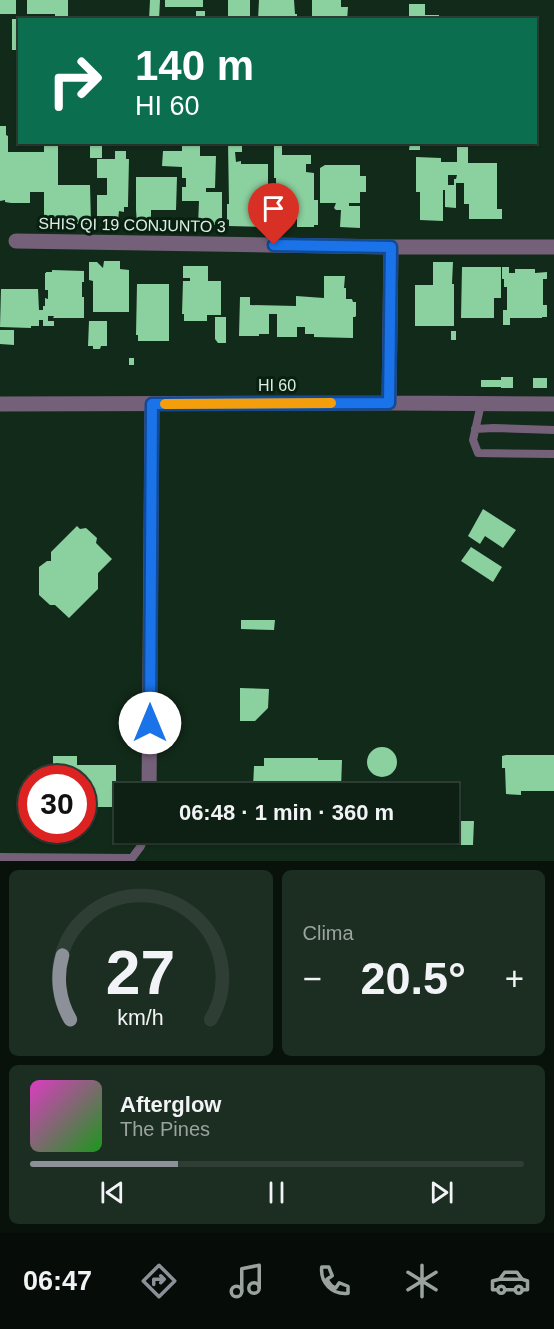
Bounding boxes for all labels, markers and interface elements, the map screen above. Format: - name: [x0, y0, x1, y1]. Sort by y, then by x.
- icon: right: [36, 42, 114, 120]
- text: 140 m: [135, 42, 254, 89]
- text: HI 60: [135, 91, 200, 121]
- pin: [248, 183, 299, 245]
- icon: arrive: [257, 192, 290, 225]
- street label: SHIS QI 19 CONJUNTO 3: [38, 215, 226, 235]
- street label: HI 60: [258, 377, 296, 394]
- position arrow: [118, 691, 182, 755]
- speed limit sign: 30: [18, 765, 96, 843]
- text: 06:48 · 1 min · 360 m: [179, 800, 394, 825]
- text: Clima: [303, 922, 354, 944]
- text: 27: [106, 938, 175, 1007]
- text: 20.5°: [360, 953, 466, 1004]
- text: −: [303, 960, 322, 997]
- text: +: [505, 960, 524, 997]
- text: km/h: [118, 1006, 164, 1030]
- text: Afterglow: [120, 1092, 221, 1117]
- text: The Pines: [120, 1118, 210, 1140]
- icon: previous: [96, 1176, 129, 1209]
- icon: pause: [260, 1176, 293, 1209]
- icon: next: [425, 1176, 458, 1209]
- icon: directions: [138, 1260, 180, 1302]
- icon: music: [226, 1260, 268, 1302]
- icon: phone: [313, 1260, 355, 1302]
- icon: climate: [401, 1260, 443, 1302]
- icon: car: [489, 1260, 531, 1302]
- text: 06:47: [23, 1266, 92, 1296]

